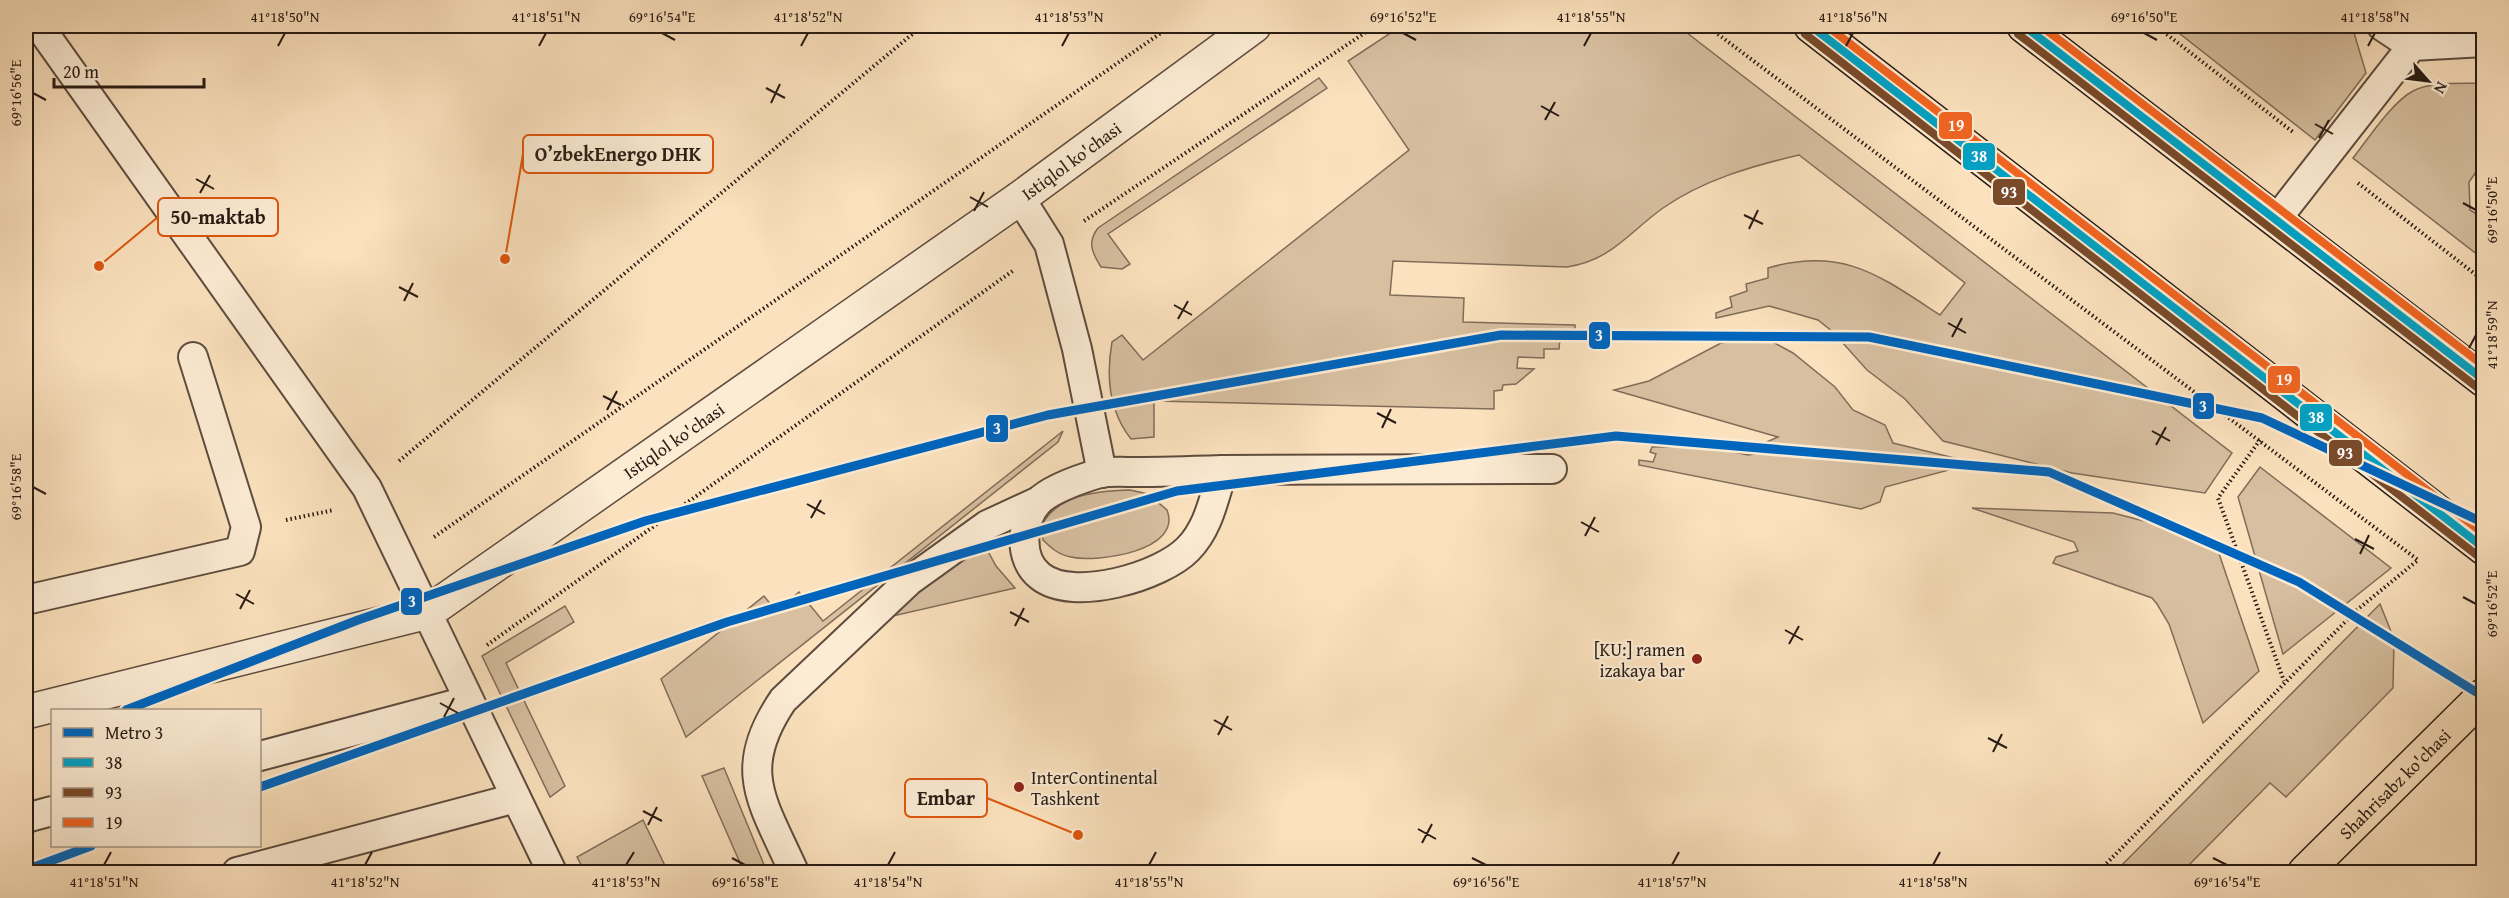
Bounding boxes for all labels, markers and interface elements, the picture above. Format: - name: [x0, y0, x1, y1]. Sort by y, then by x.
- text: 41°18'50"N: [251, 6, 320, 27]
- text: 41°18'51"N: [512, 6, 581, 27]
- text: 69°16'54"E: [629, 6, 696, 27]
- text: 41°18'52"N: [774, 6, 843, 27]
- text: 41°18'53"N: [1035, 6, 1104, 27]
- text: 69°16'52"E: [1370, 6, 1437, 27]
- text: 41°18'55"N: [1557, 6, 1626, 27]
- text: 41°18'56"N: [1819, 6, 1888, 27]
- text: 69°16'50"E: [2111, 6, 2178, 27]
- text: 41°18'58"N: [2341, 6, 2410, 27]
- scale bar: [54, 51, 204, 89]
- north arrow: [2398, 51, 2458, 111]
- text: 20 m: [63, 58, 99, 85]
- text: 69°16'56"E: [5, 59, 26, 126]
- text: N: [2428, 78, 2454, 99]
- line badge: 19: [1938, 111, 1973, 140]
- text: 19: [1948, 113, 1964, 137]
- street label: Istiqlol ko'chasi: [1015, 115, 1127, 206]
- callout: O’zbekEnergo DHK: [523, 135, 713, 173]
- text: O’zbekEnergo DHK: [535, 139, 701, 168]
- line badge: 38: [1962, 142, 1996, 171]
- text: 38: [1971, 144, 1987, 168]
- text: 69°16'50"E: [2481, 176, 2502, 243]
- line badge: 93: [1992, 178, 2026, 206]
- text: 93: [2001, 180, 2017, 204]
- callout: 50-maktab: [158, 198, 278, 236]
- text: 50-maktab: [170, 202, 266, 231]
- text: 41°18'59"N: [2481, 300, 2502, 369]
- line badge: 3: [1588, 321, 1611, 350]
- text: 3: [1595, 323, 1603, 347]
- line badge: 19: [2267, 365, 2301, 394]
- text: 19: [2276, 367, 2292, 391]
- line badge: 3: [2192, 392, 2215, 420]
- text: 3: [2199, 394, 2207, 418]
- street label: Istiqlol ko'chasi: [618, 395, 730, 485]
- line badge: 38: [2299, 403, 2333, 432]
- text: 38: [2308, 405, 2324, 429]
- line badge: 3: [985, 414, 1009, 443]
- text: 3: [993, 416, 1001, 440]
- line badge: 93: [2328, 439, 2363, 467]
- text: 93: [2337, 441, 2353, 465]
- text: 69°16'58"E: [5, 453, 26, 520]
- text: 69°16'52"E: [2481, 570, 2502, 637]
- line badge: 3: [400, 587, 423, 616]
- text: 3: [408, 589, 416, 613]
- place label: [KU:] ramen izakaya bar: [1594, 636, 1686, 684]
- marker: [KU:] ramen izakaya bar: [1690, 652, 1704, 666]
- legend: [51, 709, 261, 847]
- text: Metro 3: [105, 719, 164, 746]
- street label: Shahrisabz ko'chasi: [2332, 722, 2457, 845]
- text: 38: [105, 749, 122, 776]
- place label: InterContinental Tashkent: [1031, 764, 1158, 812]
- text: 93: [105, 779, 122, 806]
- callout: Embar: [905, 779, 987, 817]
- marker: InterContinental Tashkent: [1012, 780, 1026, 794]
- text: Embar: [917, 783, 975, 812]
- text: 19: [105, 809, 122, 836]
- text: 41°18'51"N: [70, 871, 139, 892]
- text: 41°18'52"N: [331, 871, 400, 892]
- text: 41°18'53"N: [592, 871, 661, 892]
- text: 69°16'58"E: [712, 871, 779, 892]
- text: 41°18'54"N: [854, 871, 923, 892]
- text: 41°18'55"N: [1115, 871, 1184, 892]
- text: 69°16'56"E: [1453, 871, 1520, 892]
- text: 41°18'57"N: [1638, 871, 1707, 892]
- text: 41°18'58"N: [1899, 871, 1968, 892]
- text: 69°16'54"E: [2194, 871, 2261, 892]

